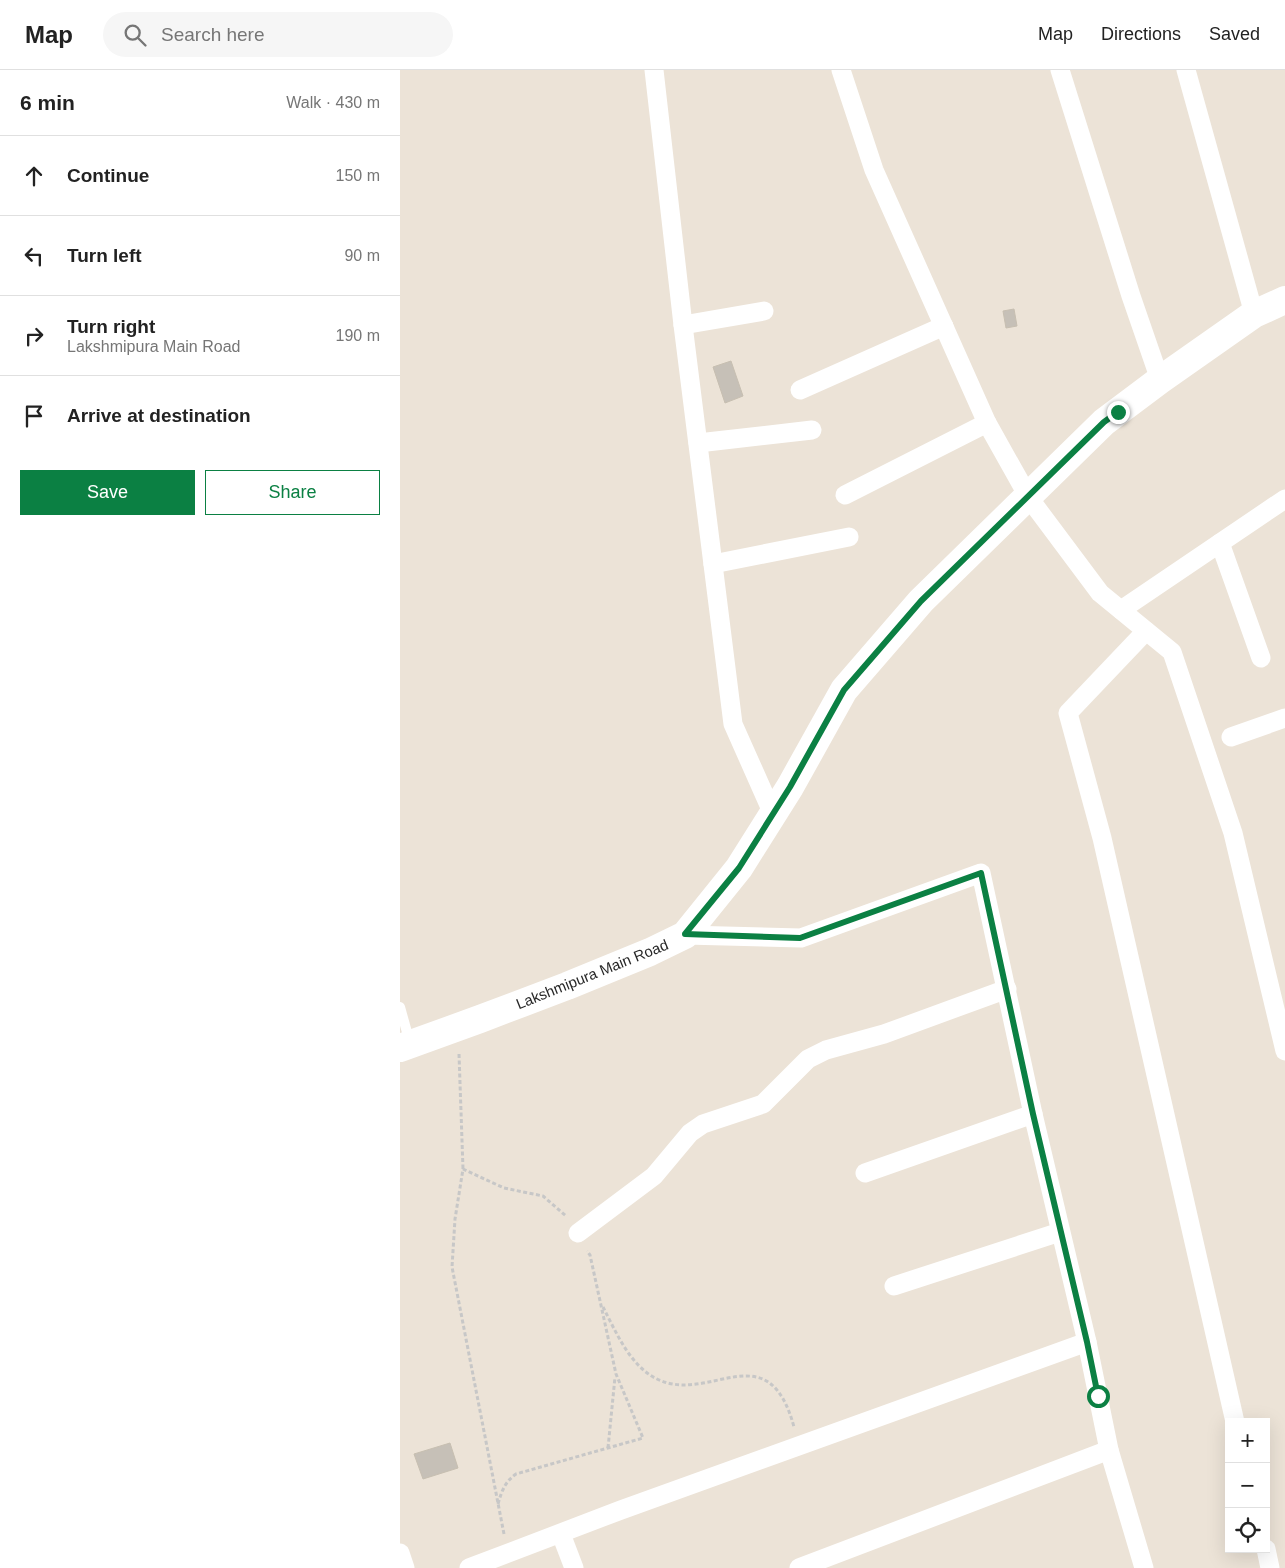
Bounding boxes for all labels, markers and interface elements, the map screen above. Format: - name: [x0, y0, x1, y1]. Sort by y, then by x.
- search box: [103, 12, 453, 57]
- text: Map: [25, 21, 73, 48]
- icon: search: [121, 21, 149, 49]
- text: Search here: [161, 24, 265, 45]
- text: Map: [1038, 24, 1073, 44]
- text: Directions: [1101, 24, 1181, 44]
- text: Saved: [1209, 24, 1260, 44]
- text: 6 min: [20, 91, 75, 114]
- text: Walk · 430 m: [286, 94, 380, 111]
- icon: ahead: [20, 162, 48, 190]
- text: Continue: [67, 165, 149, 186]
- text: 150 m: [336, 167, 380, 184]
- icon: left: [20, 242, 48, 270]
- text: Turn left: [67, 245, 142, 266]
- text: 90 m: [344, 247, 380, 264]
- text: Turn right: [67, 316, 155, 337]
- icon: right: [20, 322, 48, 350]
- text: 190 m: [336, 327, 380, 344]
- text: Lakshmipura Main Road: [67, 338, 240, 355]
- route end: [1107, 401, 1130, 424]
- icon: arrive: [20, 402, 48, 430]
- text: Arrive at destination: [67, 405, 251, 426]
- button: Save: [20, 470, 195, 515]
- button: Share: [205, 470, 380, 515]
- street label: Lakshmipura Main Road: [513, 936, 671, 1012]
- route start: [1087, 1385, 1110, 1408]
- map controls: [1225, 1418, 1270, 1553]
- button: +: [1225, 1418, 1270, 1463]
- button: −: [1225, 1463, 1270, 1508]
- button: locate: [1225, 1508, 1270, 1553]

